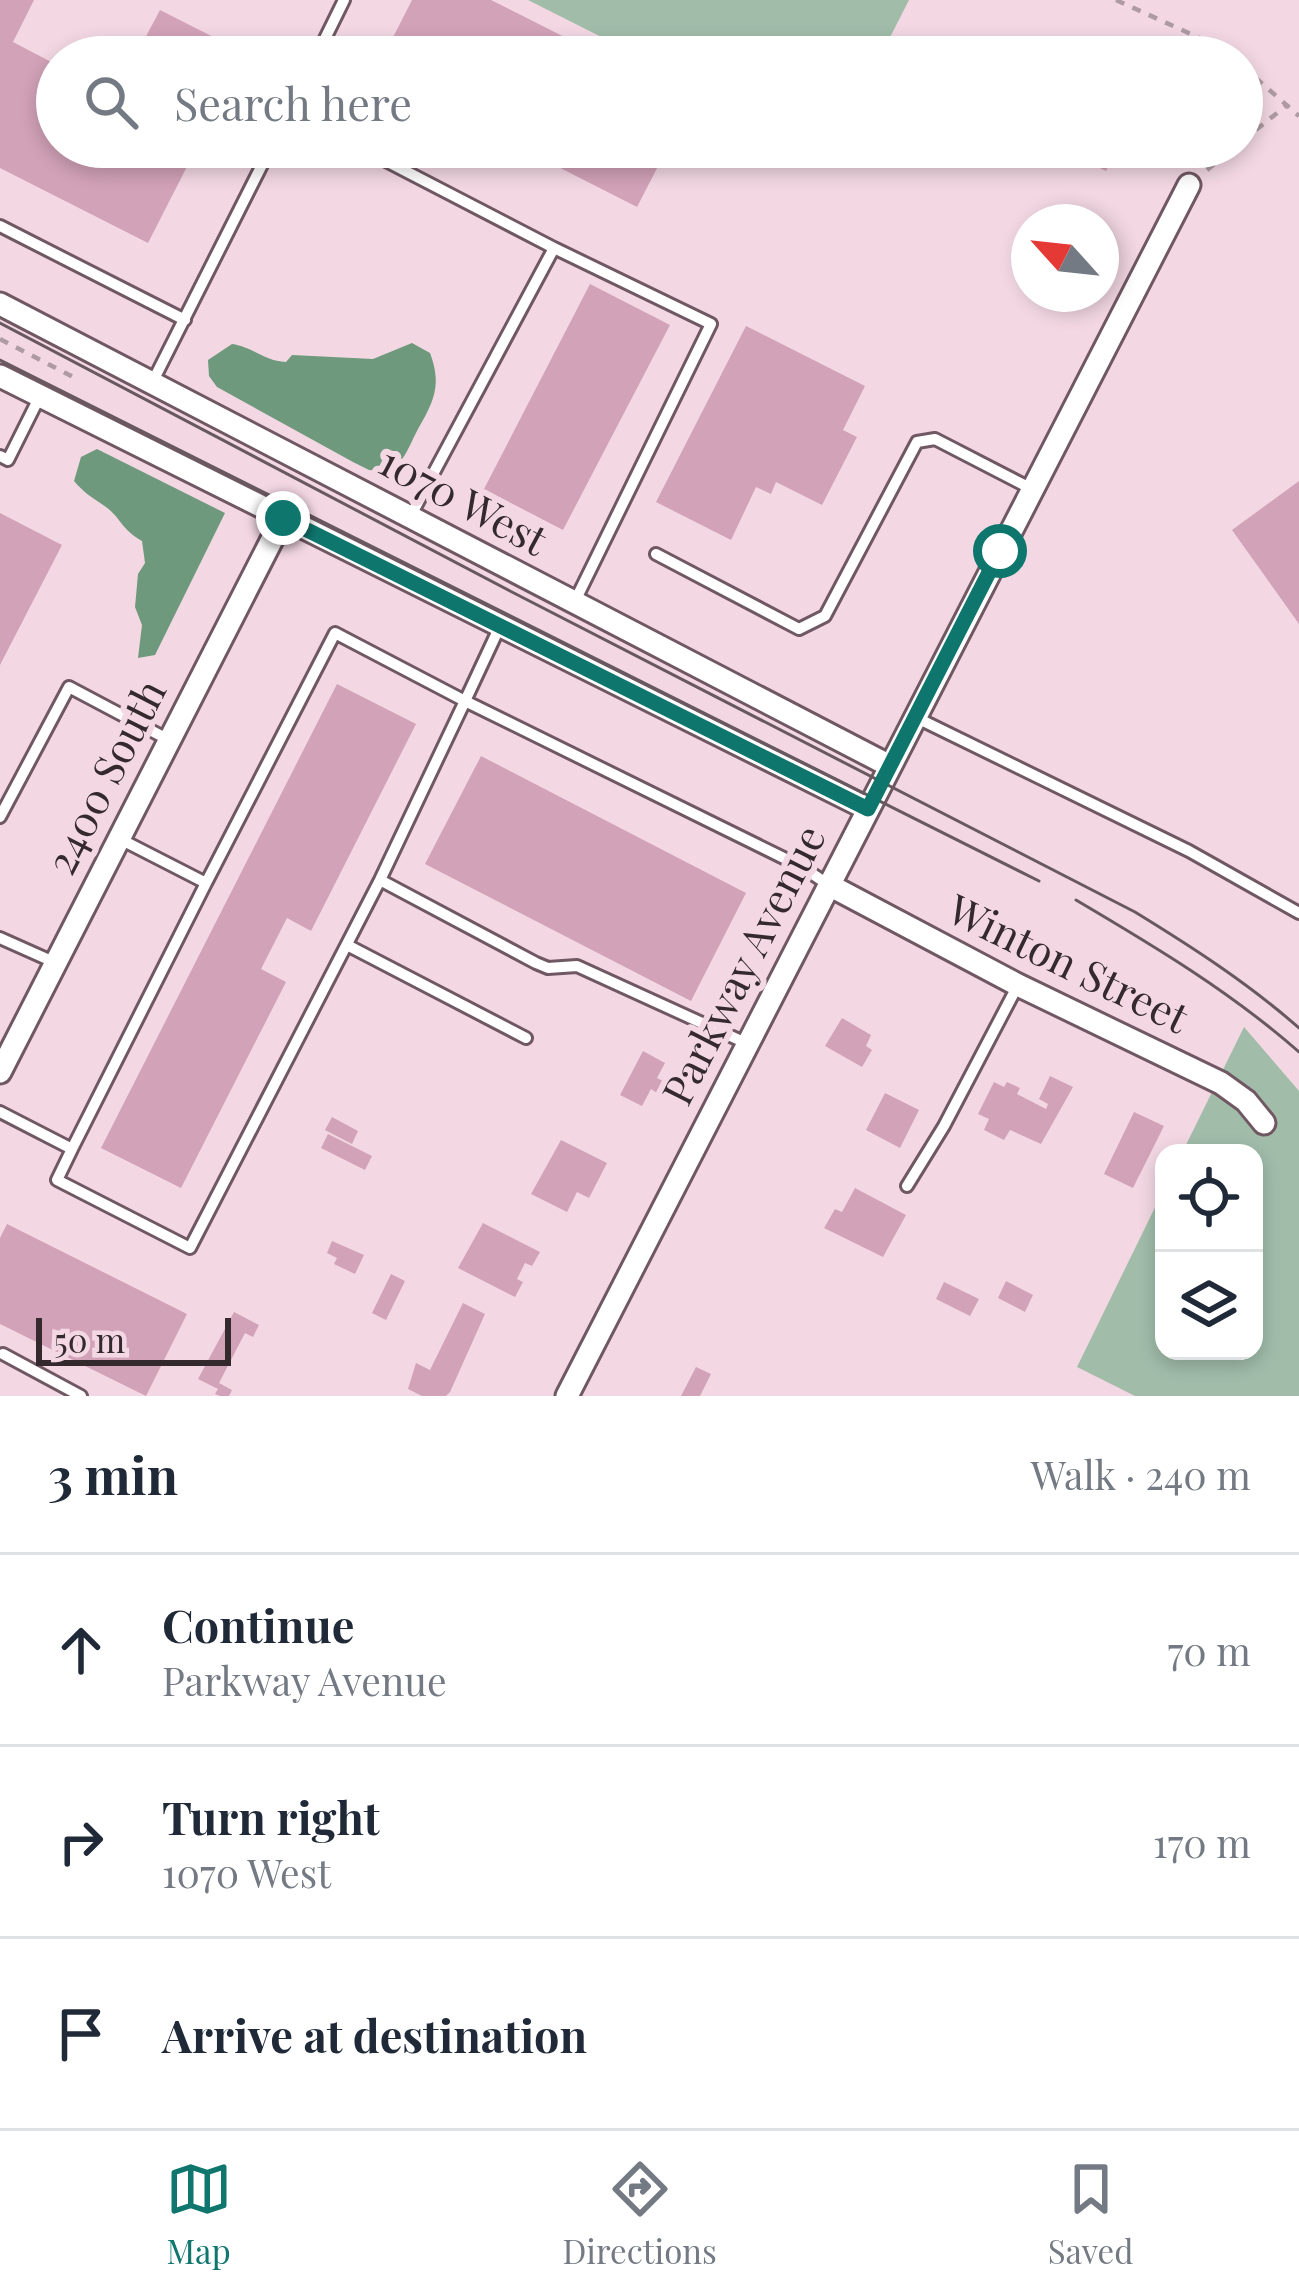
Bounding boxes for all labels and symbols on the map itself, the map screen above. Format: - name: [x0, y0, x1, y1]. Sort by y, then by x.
- north arrow: [1011, 204, 1119, 312]
- street label: 1070 West: [370, 432, 558, 567]
- route end: [256, 491, 310, 545]
- route start: [973, 524, 1027, 578]
- street label: 2400 South: [31, 669, 177, 883]
- street label: Parkway Avenue: [648, 815, 837, 1113]
- street label: Winton Street: [939, 879, 1199, 1045]
- scale bar: [36, 1312, 231, 1365]

